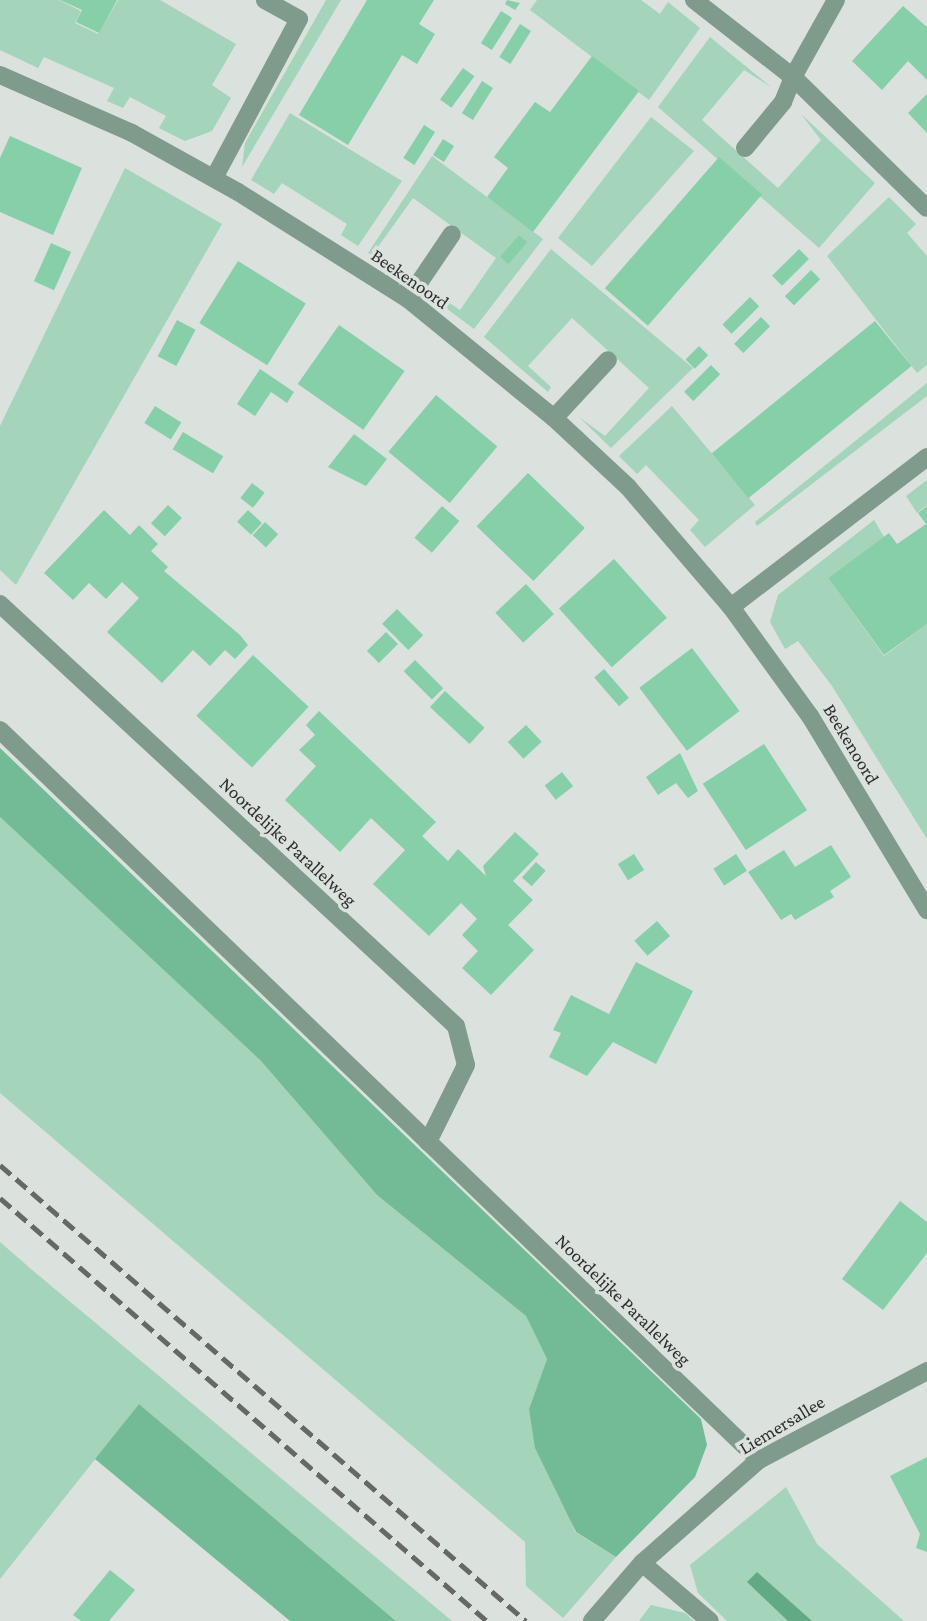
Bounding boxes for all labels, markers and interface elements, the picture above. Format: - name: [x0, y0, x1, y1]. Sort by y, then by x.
- street label: Beekenoord: [367, 244, 453, 314]
- street label: Beekenoord: [818, 700, 884, 788]
- street label: Noordelijke Parallelweg: [215, 773, 361, 911]
- street label: Noordelijke Parallelweg: [551, 1230, 695, 1370]
- street label: Liemersallee: [735, 1391, 829, 1459]

